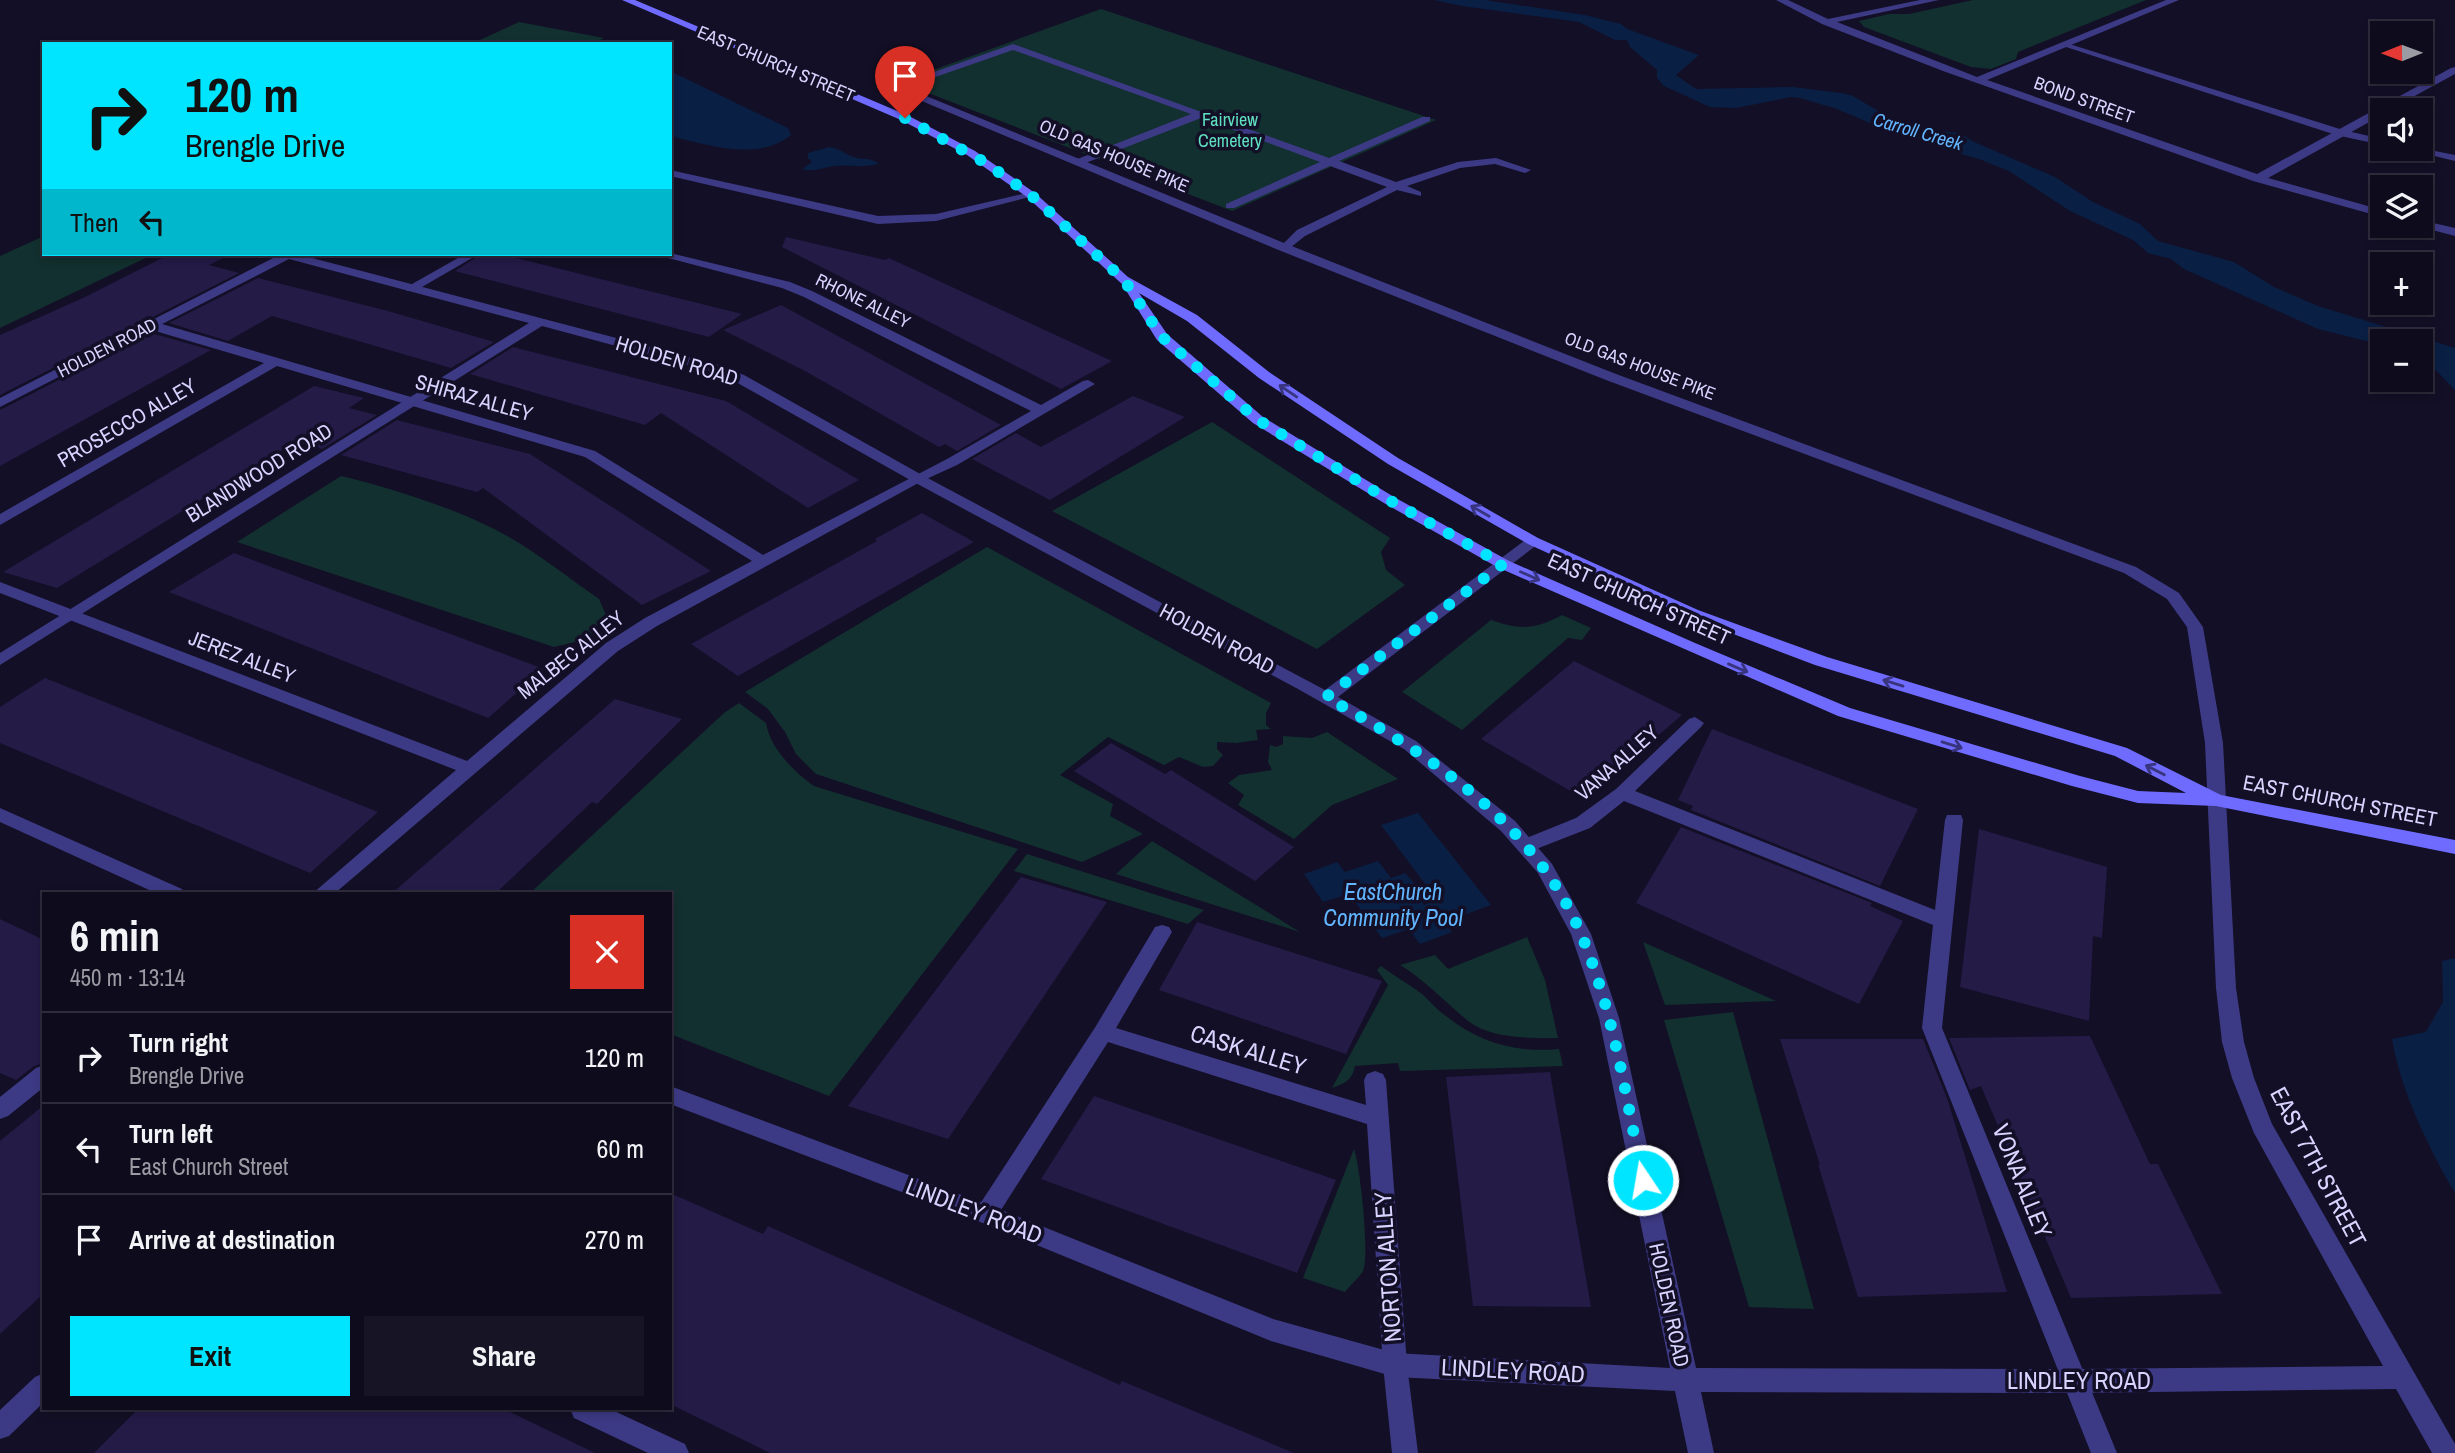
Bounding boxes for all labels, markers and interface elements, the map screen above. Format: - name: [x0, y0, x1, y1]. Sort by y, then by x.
- street label: EAST CHURCH STREET: [694, 19, 859, 108]
- north arrow: [2370, 21, 2432, 84]
- map controls: [2370, 21, 2433, 392]
- pin: [875, 46, 935, 118]
- icon: arrive: [886, 57, 924, 95]
- text: 120 m: [185, 61, 299, 127]
- icon: right: [70, 70, 161, 161]
- street label: BOND STREET: [2031, 70, 2138, 129]
- button: sound: [2370, 98, 2433, 161]
- water label: Carroll Creek: [1870, 106, 1967, 156]
- park label: Fairview Cemetery: [1198, 107, 1263, 153]
- street label: OLD GAS HOUSE PIKE: [1036, 113, 1193, 198]
- text: Brengle Drive: [185, 124, 345, 167]
- button: layers: [2370, 175, 2433, 238]
- icon: left: [133, 203, 171, 241]
- text: Then: [70, 205, 119, 240]
- button: +: [2370, 252, 2433, 315]
- street label: RHONE ALLEY: [812, 267, 915, 334]
- street label: HOLDEN ROAD: [53, 312, 161, 383]
- street label: OLD GAS HOUSE PIKE: [1561, 325, 1719, 406]
- street label: HOLDEN ROAD: [613, 328, 742, 393]
- button: −: [2370, 329, 2433, 392]
- street label: SHIRAZ ALLEY: [412, 367, 537, 428]
- street label: PROSECCO ALLEY: [52, 371, 202, 474]
- one-way arrow: [1278, 384, 1298, 398]
- street label: BLANDWOOD ROAD: [180, 416, 337, 529]
- one-way arrow: [1471, 504, 1491, 518]
- street label: EAST CHURCH STREET: [1543, 545, 1735, 652]
- one-way arrow: [1519, 570, 1541, 583]
- street label: HOLDEN ROAD: [1155, 596, 1280, 681]
- street label: MALBEC ALLEY: [511, 603, 631, 706]
- street label: JEREZ ALLEY: [185, 623, 300, 690]
- one-way arrow: [1727, 662, 1749, 675]
- one-way arrow: [1882, 675, 1904, 688]
- street label: VANA ALLEY: [1569, 718, 1665, 807]
- one-way arrow: [1941, 739, 1963, 752]
- one-way arrow: [2145, 762, 2166, 776]
- street label: EAST CHURCH STREET: [2241, 768, 2440, 834]
- water label: EastChurch Community Pool: [1323, 876, 1464, 933]
- text: 6 min: [70, 908, 160, 964]
- button: close: [570, 915, 644, 989]
- text: 450 m · 13:14: [70, 962, 185, 993]
- street label: CASK ALLEY: [1187, 1016, 1310, 1082]
- text: Turn right: [129, 1025, 228, 1060]
- icon: right: [70, 1039, 108, 1077]
- text: 120 m: [585, 1040, 644, 1075]
- text: Brengle Drive: [129, 1060, 244, 1091]
- street label: EAST 7TH STREET: [2263, 1081, 2375, 1252]
- text: Turn left: [129, 1116, 213, 1151]
- street label: VONA ALLEY: [1986, 1119, 2060, 1242]
- icon: left: [70, 1130, 108, 1168]
- text: 60 m: [597, 1131, 644, 1166]
- position arrow: [1606, 1143, 1680, 1217]
- text: East Church Street: [129, 1151, 288, 1182]
- street label: LINDLEY ROAD: [901, 1169, 1047, 1251]
- street label: NORTON ALLEY: [1366, 1191, 1408, 1343]
- icon: arrive: [70, 1221, 108, 1259]
- text: Arrive at destination: [129, 1222, 335, 1257]
- text: 270 m: [585, 1222, 644, 1257]
- street label: HOLDEN ROAD: [1642, 1240, 1697, 1370]
- button: Exit: [70, 1316, 350, 1396]
- button: Share: [364, 1316, 644, 1396]
- street label: LINDLEY ROAD: [1440, 1350, 1586, 1390]
- street label: LINDLEY ROAD: [2007, 1364, 2151, 1396]

